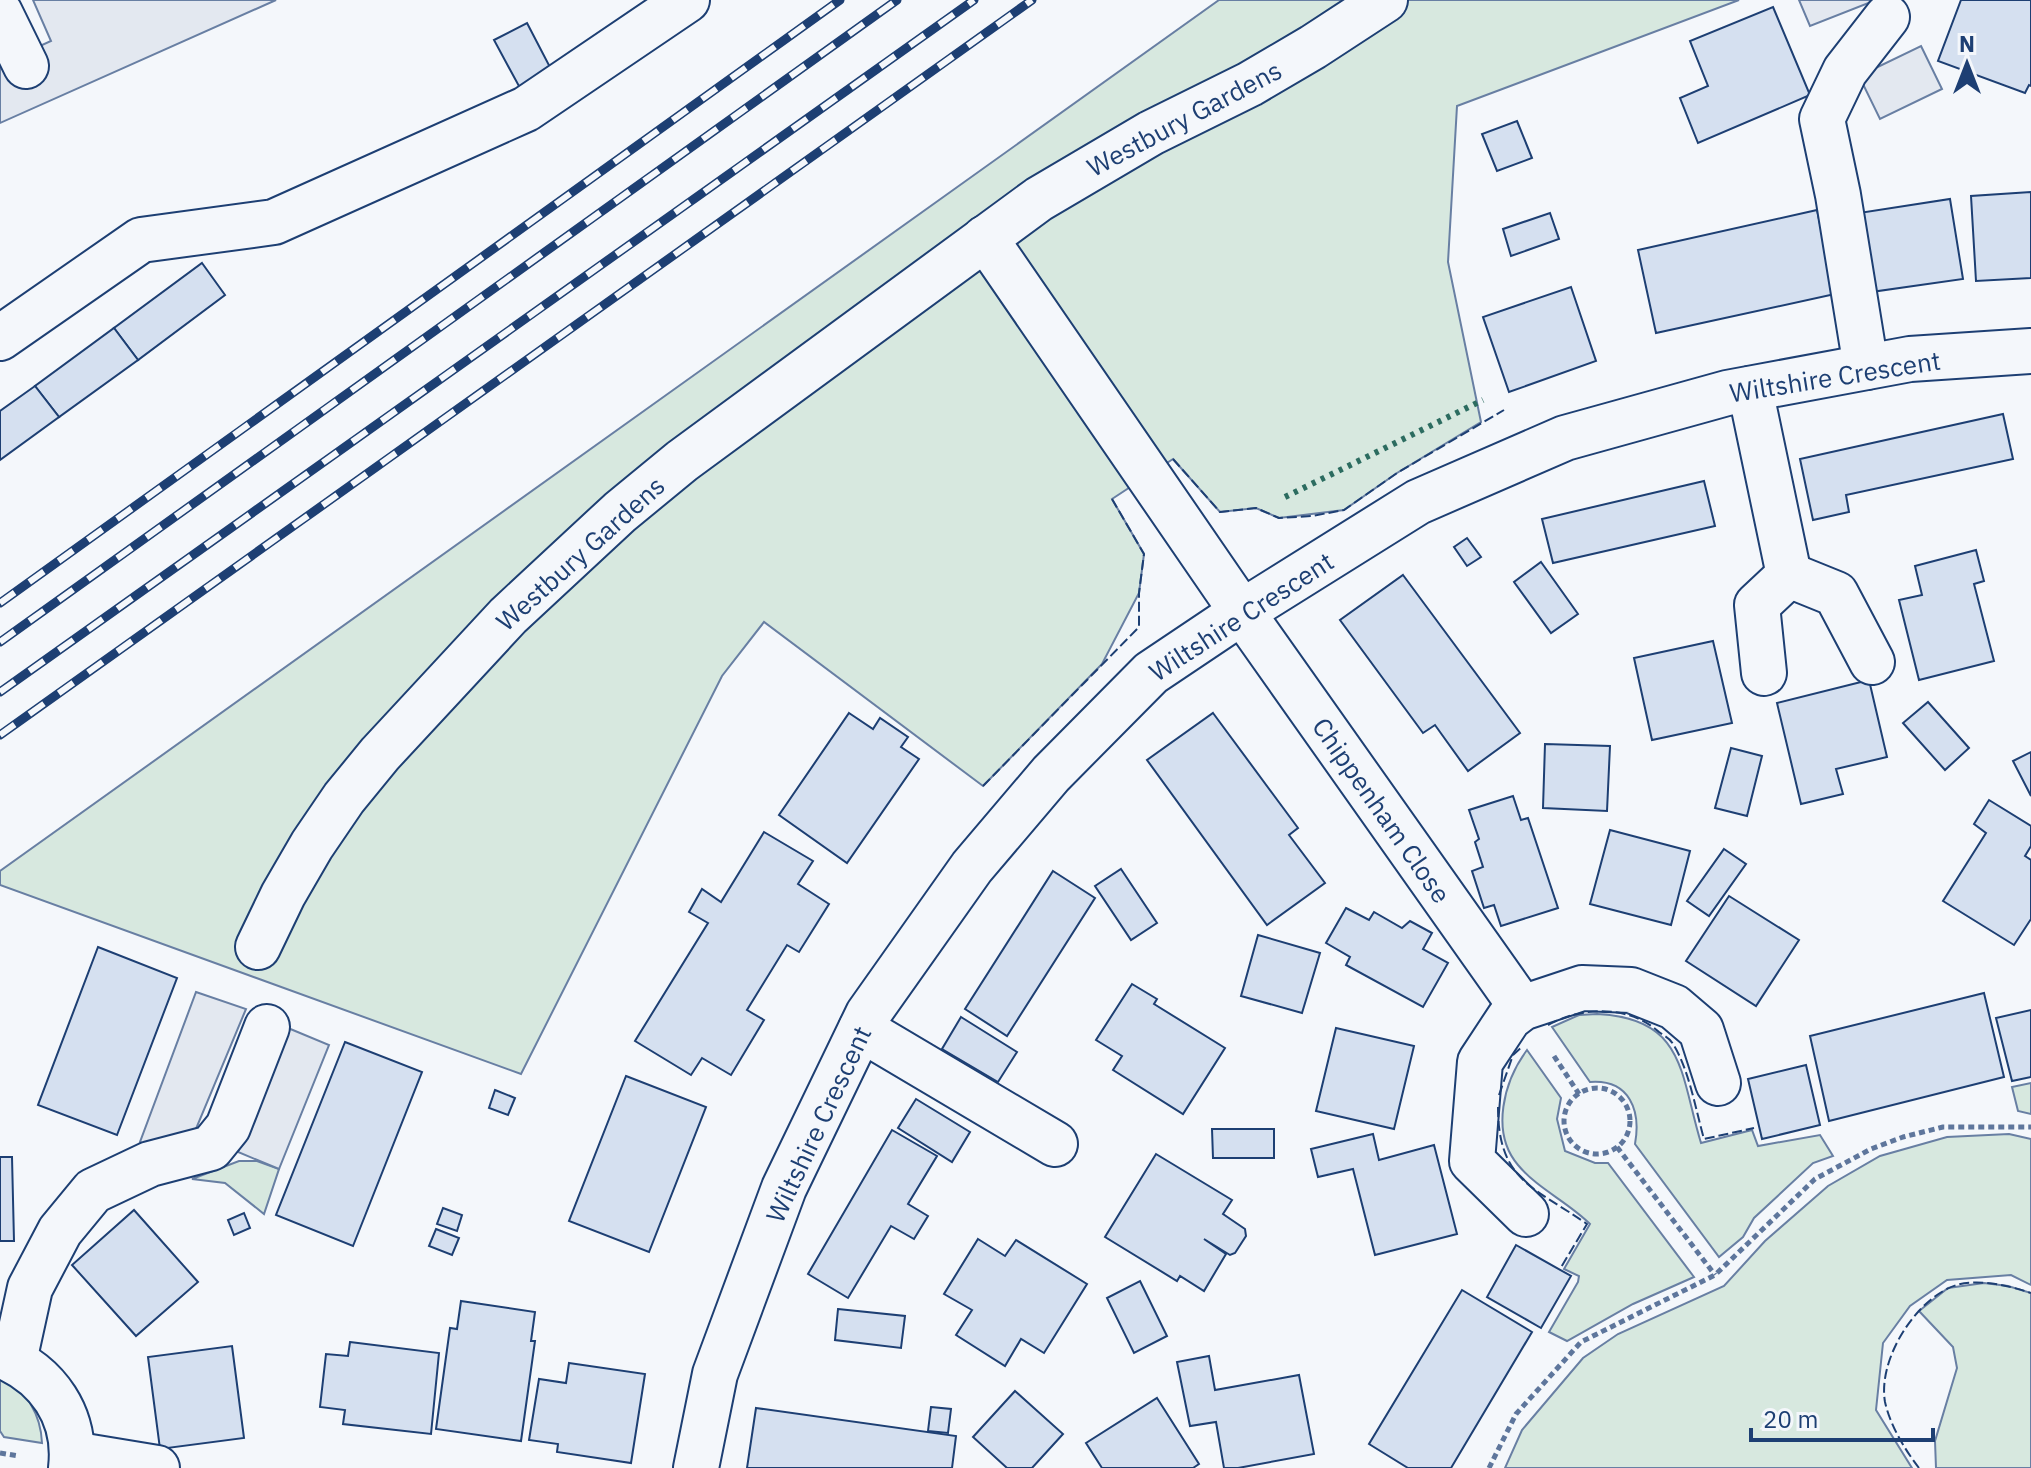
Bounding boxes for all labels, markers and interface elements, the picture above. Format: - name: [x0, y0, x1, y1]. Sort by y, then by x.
- north arrow: [1927, 24, 2007, 104]
- text: N: [1959, 29, 1975, 58]
- street label: Westbury Gardens: [1081, 52, 1287, 184]
- street label: Wiltshire Crescent: [1727, 343, 1943, 409]
- street label: Westbury Gardens: [489, 468, 671, 638]
- street label: Wiltshire Crescent: [1142, 544, 1340, 688]
- street label: Chippenham Close: [1305, 711, 1459, 909]
- street label: Wiltshire Crescent: [758, 1020, 878, 1228]
- scale bar: [1751, 1392, 1933, 1442]
- text: 20 m: [1763, 1403, 1818, 1435]

